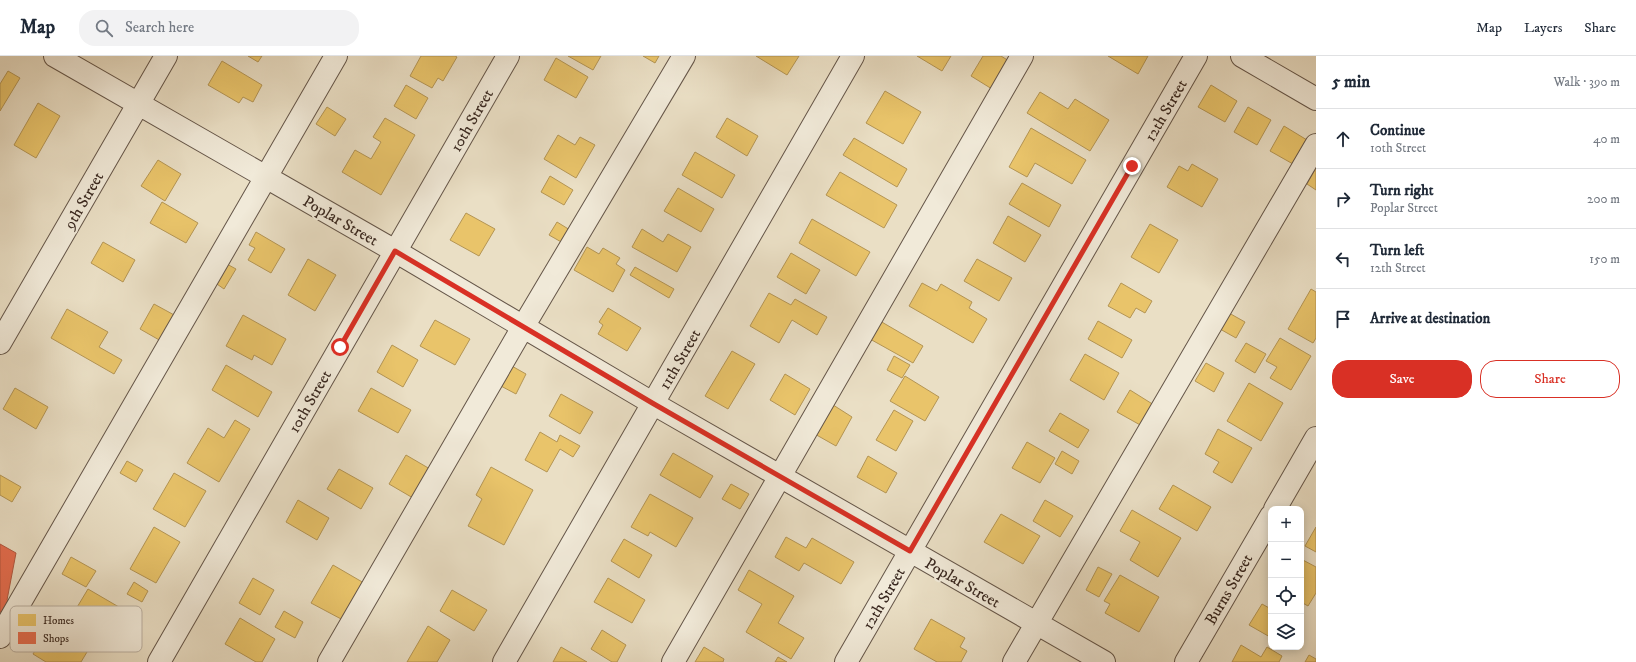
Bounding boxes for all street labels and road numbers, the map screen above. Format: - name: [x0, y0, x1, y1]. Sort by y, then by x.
- street label: 12th Street: [1140, 76, 1192, 145]
- street label: 10th Street: [446, 86, 498, 155]
- street label: 9th Street: [59, 168, 108, 234]
- street label: Poplar Street: [299, 191, 382, 250]
- street label: 11th Street: [655, 326, 705, 393]
- street label: 10th Street: [284, 367, 336, 436]
- street label: Burns Street: [1201, 550, 1257, 629]
- street label: Poplar Street: [921, 553, 1004, 612]
- street label: 12th Street: [858, 564, 910, 633]

